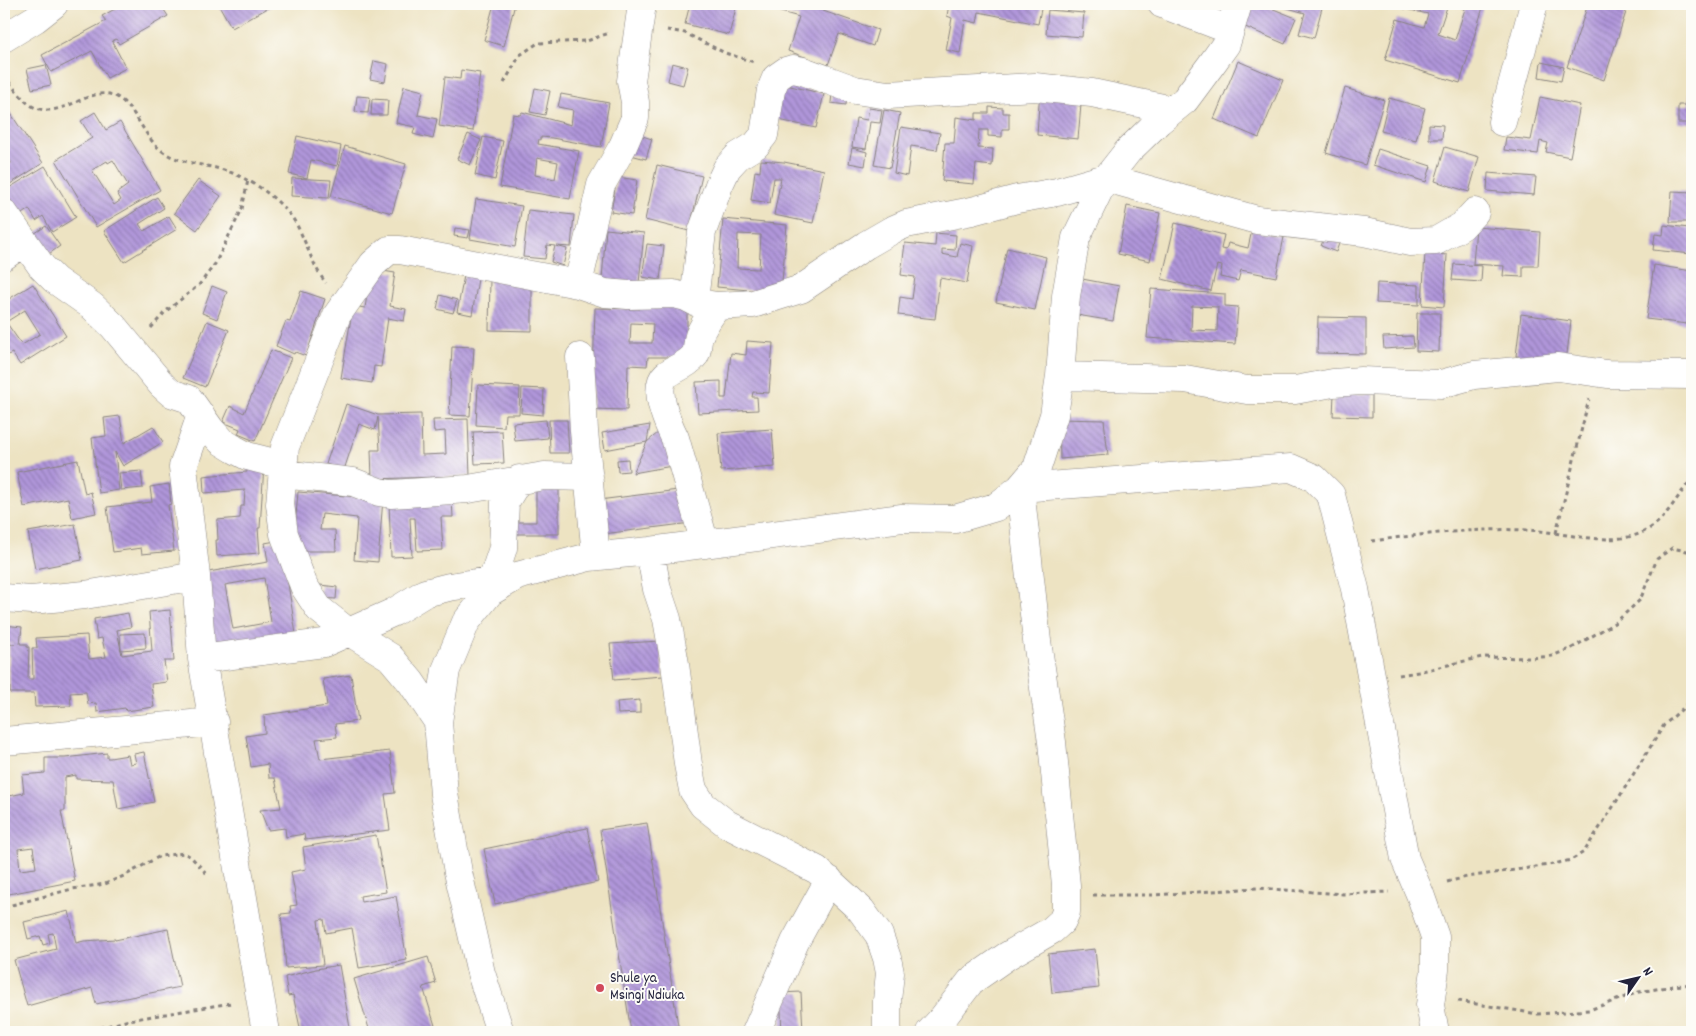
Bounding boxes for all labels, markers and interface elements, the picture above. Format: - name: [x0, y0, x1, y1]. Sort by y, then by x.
- north arrow: [1614, 954, 1664, 1004]
- text: N: [1637, 963, 1657, 980]
- place label: Shule ya Msingi Ndiuka: [610, 968, 685, 1007]
- marker: Shule ya Msingi Ndiuka: [594, 982, 606, 994]

